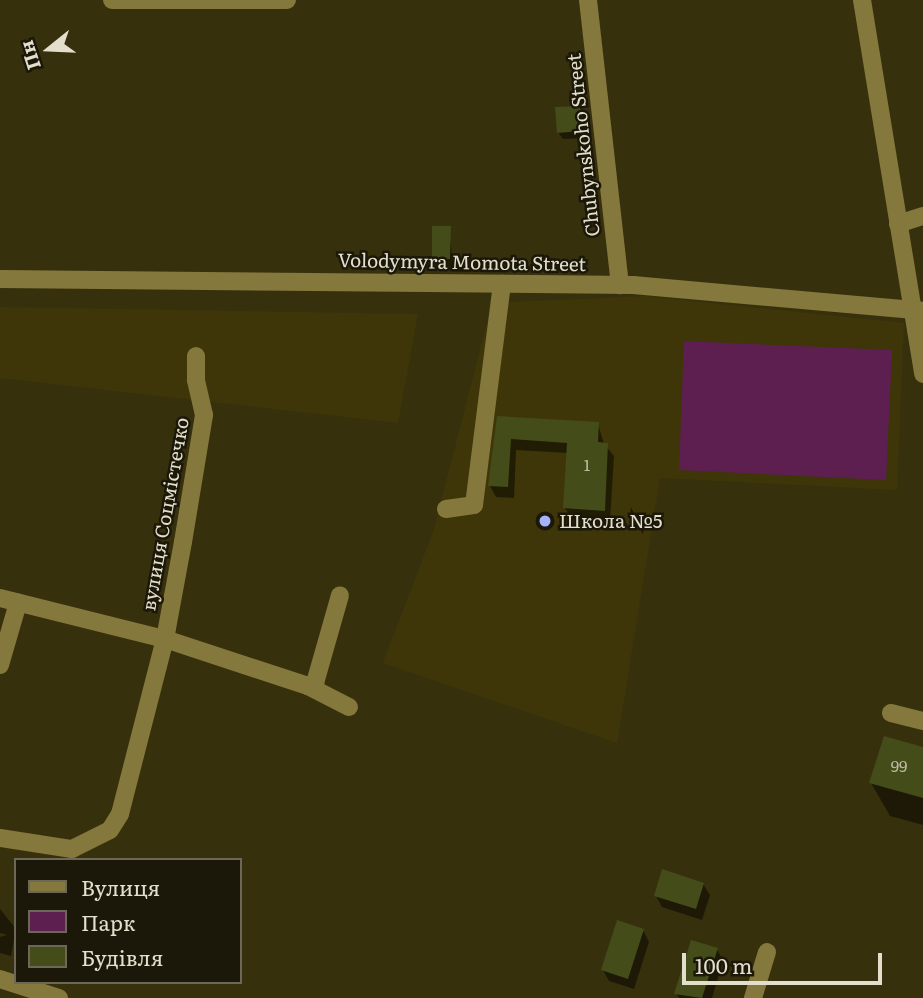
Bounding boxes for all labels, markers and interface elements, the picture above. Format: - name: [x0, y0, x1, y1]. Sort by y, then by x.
- north arrow: [14, 14, 84, 84]
- text: Пн: [11, 37, 47, 74]
- street label: Chubynskoho Street: [562, 52, 604, 238]
- street label: Volodymyra Momota Street: [338, 248, 586, 276]
- street label: вулиця Соцмістечко: [137, 416, 193, 612]
- house number: 1: [584, 454, 590, 474]
- place label: Школа №5: [559, 510, 663, 532]
- marker: Школа №5: [537, 513, 553, 529]
- house number: 99: [891, 755, 907, 775]
- legend: [14, 858, 242, 984]
- text: Вулиця: [81, 871, 160, 902]
- text: Парк: [81, 906, 135, 937]
- scale bar: [685, 939, 884, 983]
- text: Будівля: [81, 941, 163, 972]
- text: 100 m: [695, 949, 752, 980]

